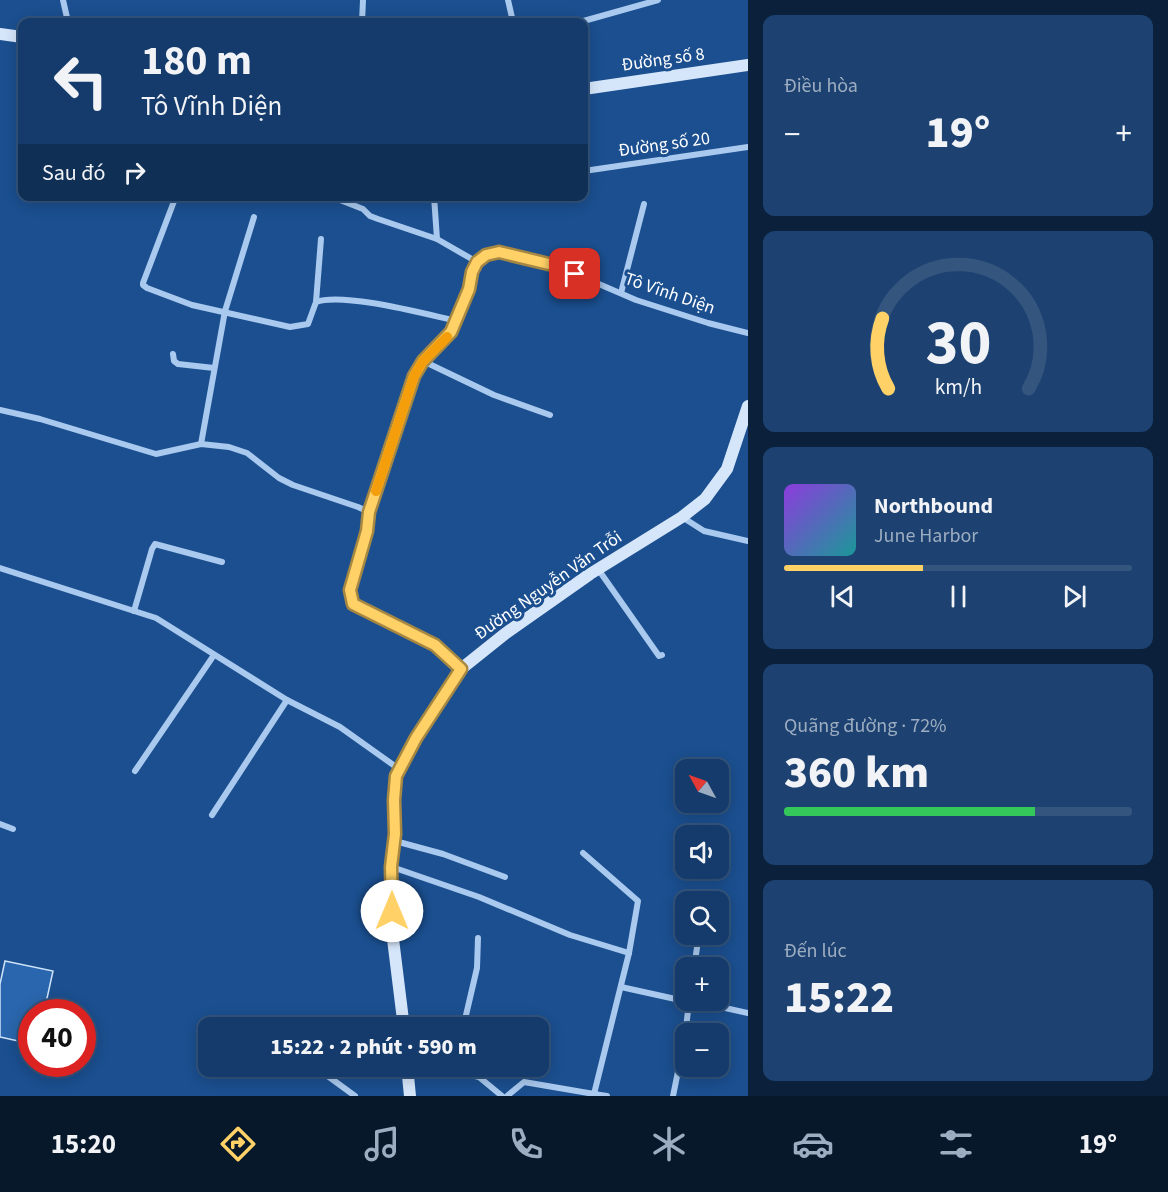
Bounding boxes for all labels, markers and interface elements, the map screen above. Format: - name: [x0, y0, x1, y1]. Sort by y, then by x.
- text: 180 m: [141, 31, 252, 91]
- street label: Đường số 8: [620, 41, 706, 78]
- icon: left: [42, 42, 120, 120]
- text: Điều hòa: [784, 72, 858, 100]
- text: Tô Vĩnh Diện: [141, 87, 282, 126]
- text: 19°: [926, 101, 990, 165]
- text: −: [784, 111, 800, 158]
- text: +: [1116, 111, 1132, 158]
- street label: Đường số 20: [617, 126, 712, 163]
- icon: right: [118, 156, 151, 189]
- text: Sau đó: [42, 157, 106, 189]
- pin: [549, 248, 600, 299]
- icon: arrive: [558, 257, 591, 290]
- street label: Tô Vĩnh Diện: [621, 266, 718, 321]
- text: 30: [925, 299, 991, 388]
- text: km/h: [934, 372, 982, 403]
- text: Northbound: [874, 490, 993, 522]
- text: June Harbor: [874, 522, 978, 550]
- street label: Đường Nguyễn Văn Trỗi: [469, 525, 627, 646]
- icon: previous: [826, 580, 859, 613]
- icon: pause: [942, 580, 975, 613]
- icon: next: [1058, 580, 1091, 613]
- text: Quãng đường · 72%: [784, 712, 947, 740]
- text: 360 km: [784, 741, 929, 805]
- north arrow: [675, 759, 729, 813]
- map controls: [675, 759, 729, 1077]
- button: sound: [675, 825, 729, 879]
- position arrow: [360, 879, 424, 943]
- button: search: [675, 891, 729, 945]
- text: Đến lúc: [784, 937, 847, 965]
- button: +: [675, 957, 729, 1011]
- text: 15:22: [784, 966, 894, 1030]
- speed limit sign: 40: [18, 999, 96, 1077]
- button: −: [675, 1023, 729, 1077]
- text: 15:22 · 2 phút · 590 m: [270, 1031, 477, 1063]
- icon: directions: [217, 1123, 259, 1165]
- icon: music: [361, 1123, 403, 1165]
- icon: phone: [505, 1123, 547, 1165]
- icon: climate: [648, 1123, 690, 1165]
- icon: car: [792, 1123, 834, 1165]
- icon: filters: [935, 1123, 977, 1165]
- text: 15:20: [51, 1125, 116, 1164]
- text: 19°: [1079, 1125, 1117, 1164]

